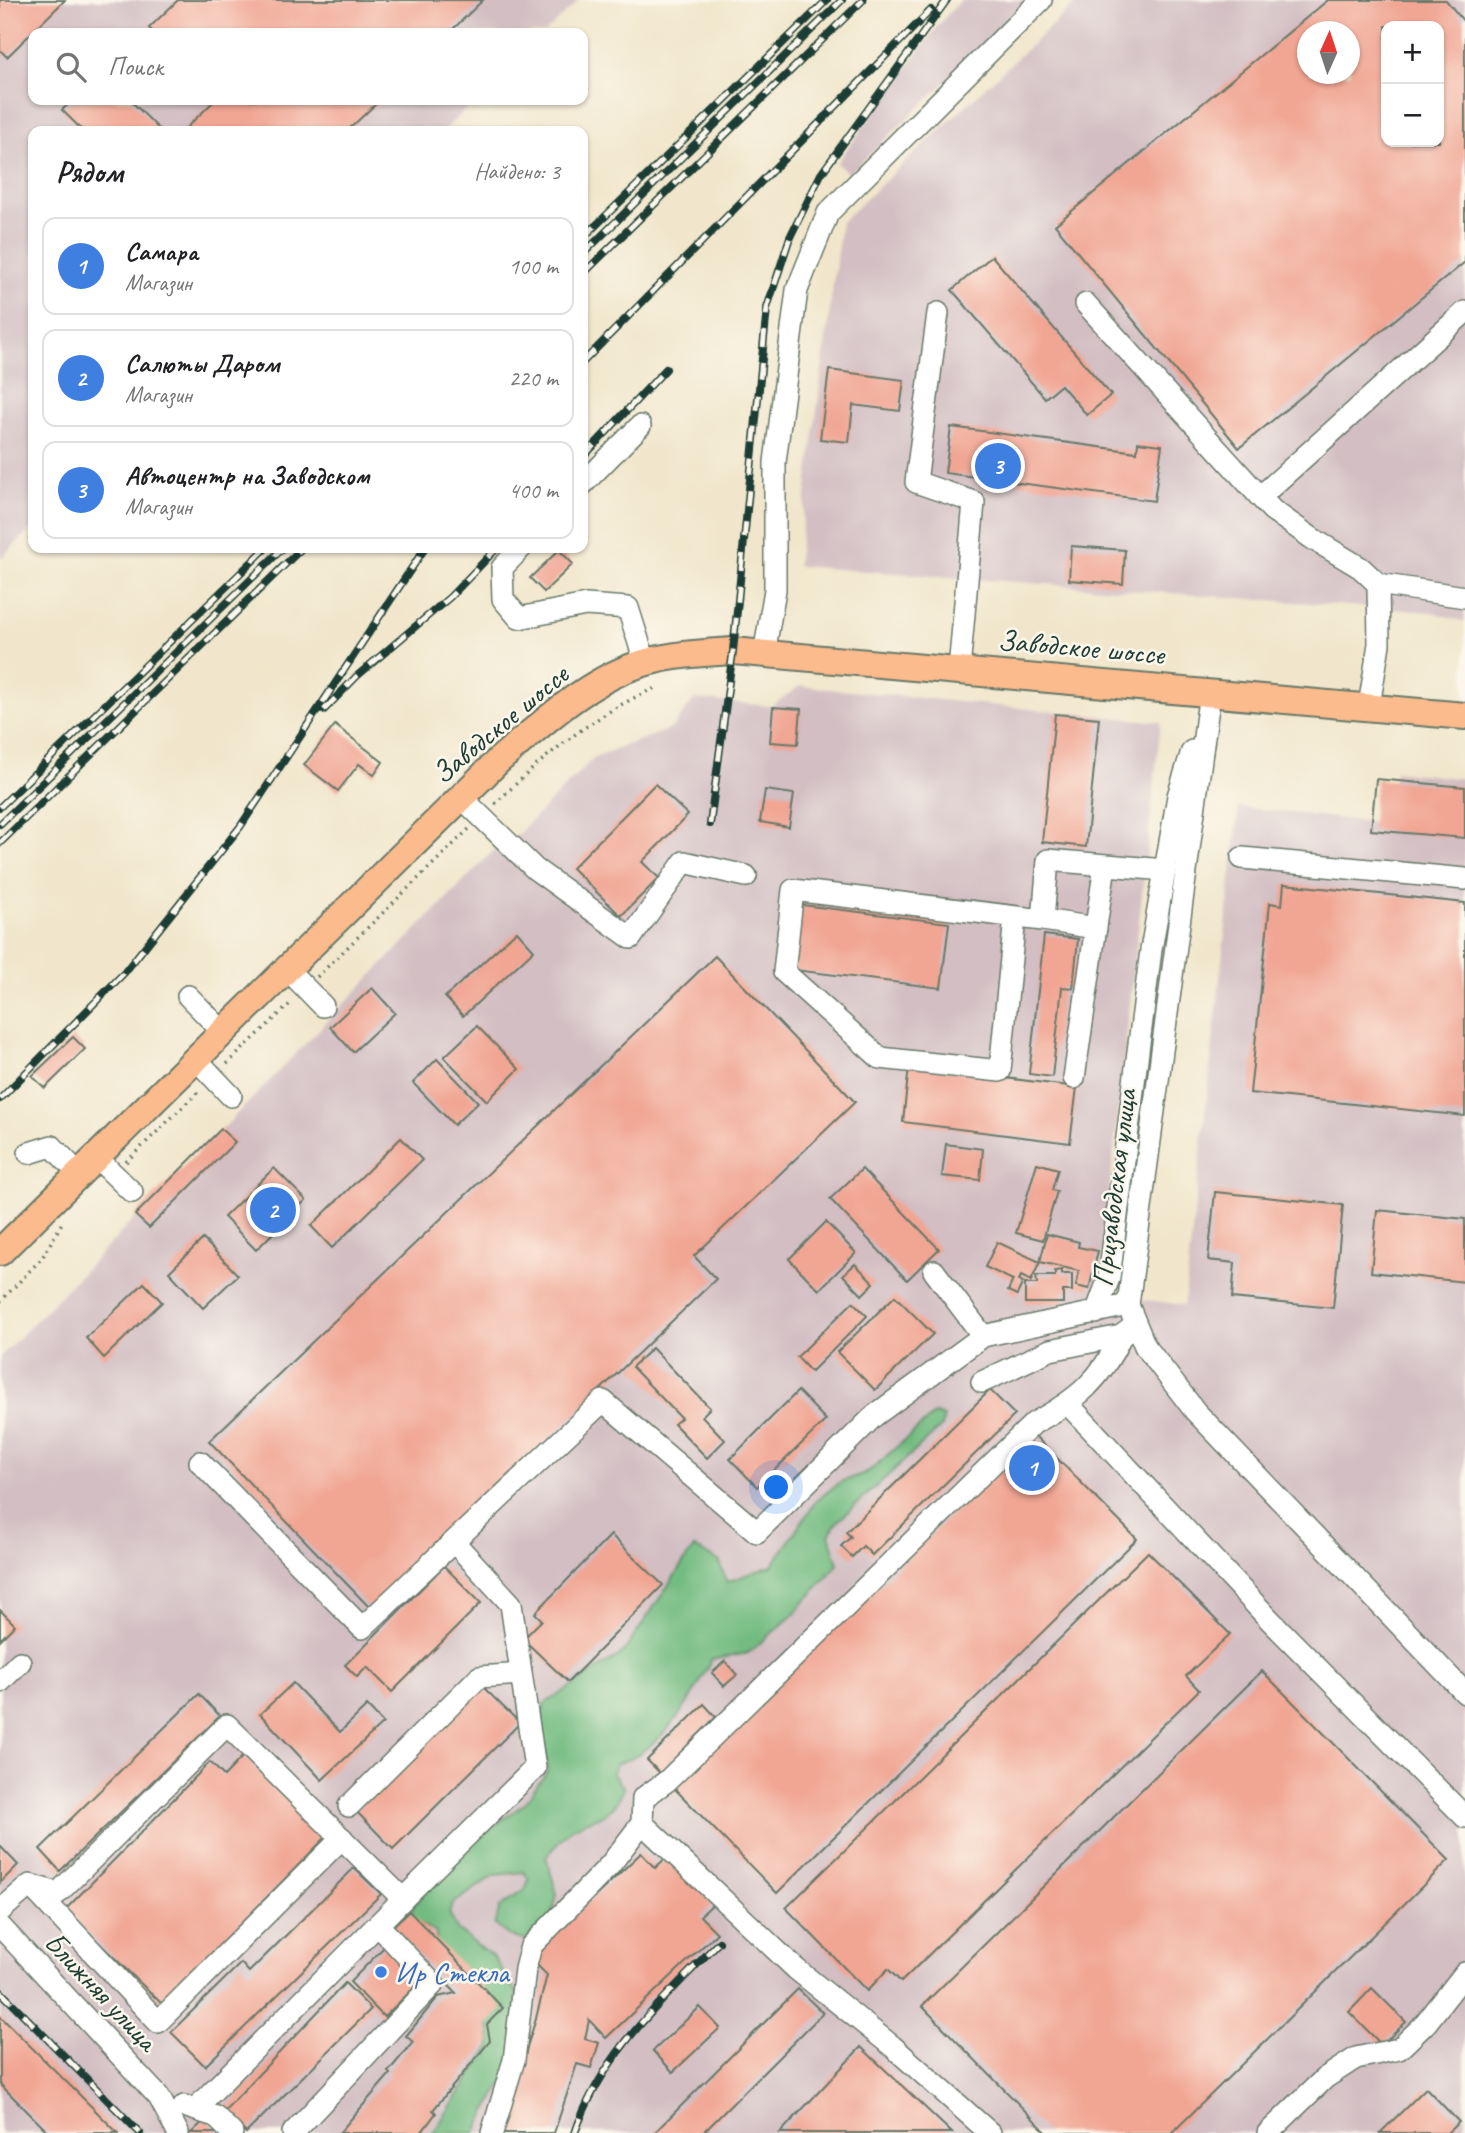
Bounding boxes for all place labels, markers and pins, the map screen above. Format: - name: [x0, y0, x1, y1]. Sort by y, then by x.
- pin: 3: [975, 440, 1021, 492]
- pin: 2: [250, 1184, 296, 1236]
- pin: 1: [1009, 1442, 1055, 1494]
- place label: Ир Стекла: [395, 1953, 511, 1991]
- marker: Ир Стекла: [373, 1964, 389, 1980]

